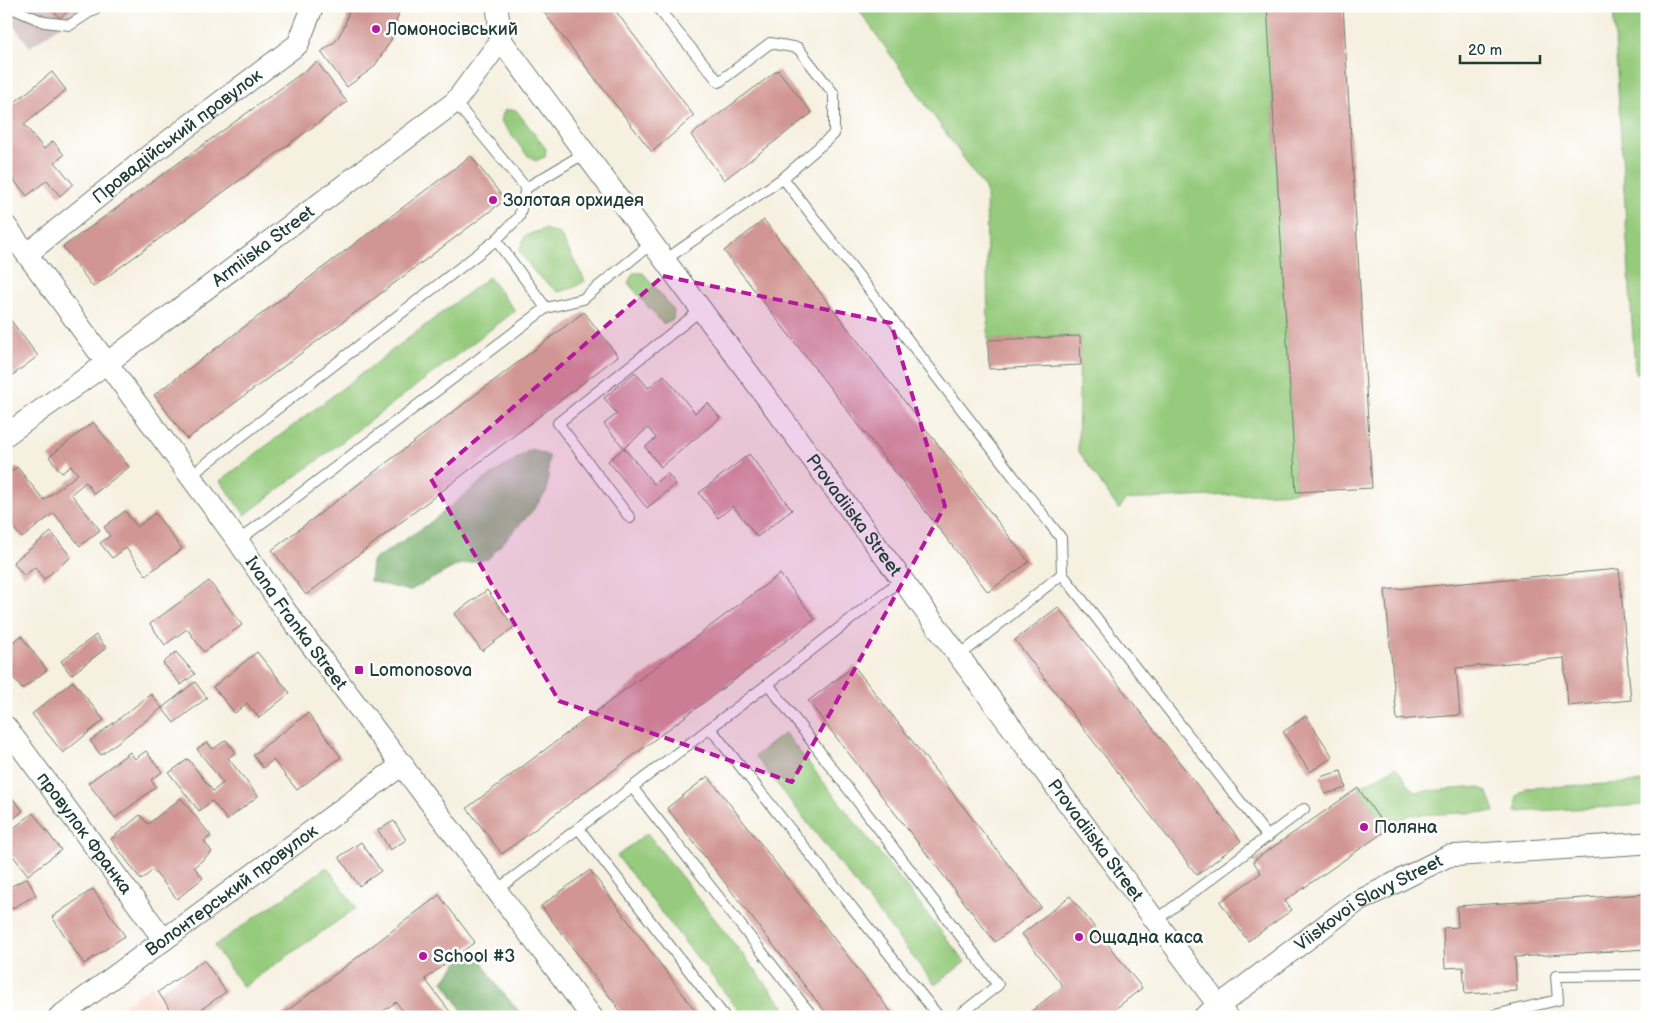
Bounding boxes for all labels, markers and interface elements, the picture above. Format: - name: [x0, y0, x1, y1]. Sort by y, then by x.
- place label: Ломоносівський: [385, 19, 518, 40]
- marker: Ломоносівський: [370, 23, 382, 35]
- scale bar: [1460, 32, 1540, 64]
- text: 20 m: [1468, 41, 1502, 60]
- street label: Провадійський провулок: [88, 64, 266, 208]
- place label: Золотая орхидея: [503, 190, 644, 211]
- marker: Золотая орхидея: [487, 194, 499, 206]
- street label: Armiiska Street: [208, 201, 319, 291]
- street label: Provadiiska Street: [802, 450, 906, 580]
- street label: Ivana Franka Street: [241, 553, 352, 694]
- place label: Lomonosova: [369, 660, 472, 681]
- marker: Lomonosova: [353, 664, 365, 676]
- street label: провулок Франка: [33, 768, 137, 898]
- street label: Provadiiska Street: [1043, 775, 1148, 906]
- place label: Поляна: [1374, 817, 1438, 838]
- street label: Волонтерський провулок: [141, 820, 322, 960]
- marker: Поляна: [1358, 821, 1370, 833]
- street label: Viiskovoi Slavy Street: [1290, 850, 1446, 955]
- place label: Ощадна каса: [1089, 927, 1204, 948]
- marker: Ощадна каса: [1073, 931, 1085, 943]
- place label: School #3: [433, 946, 515, 967]
- marker: School #3: [417, 950, 429, 962]

